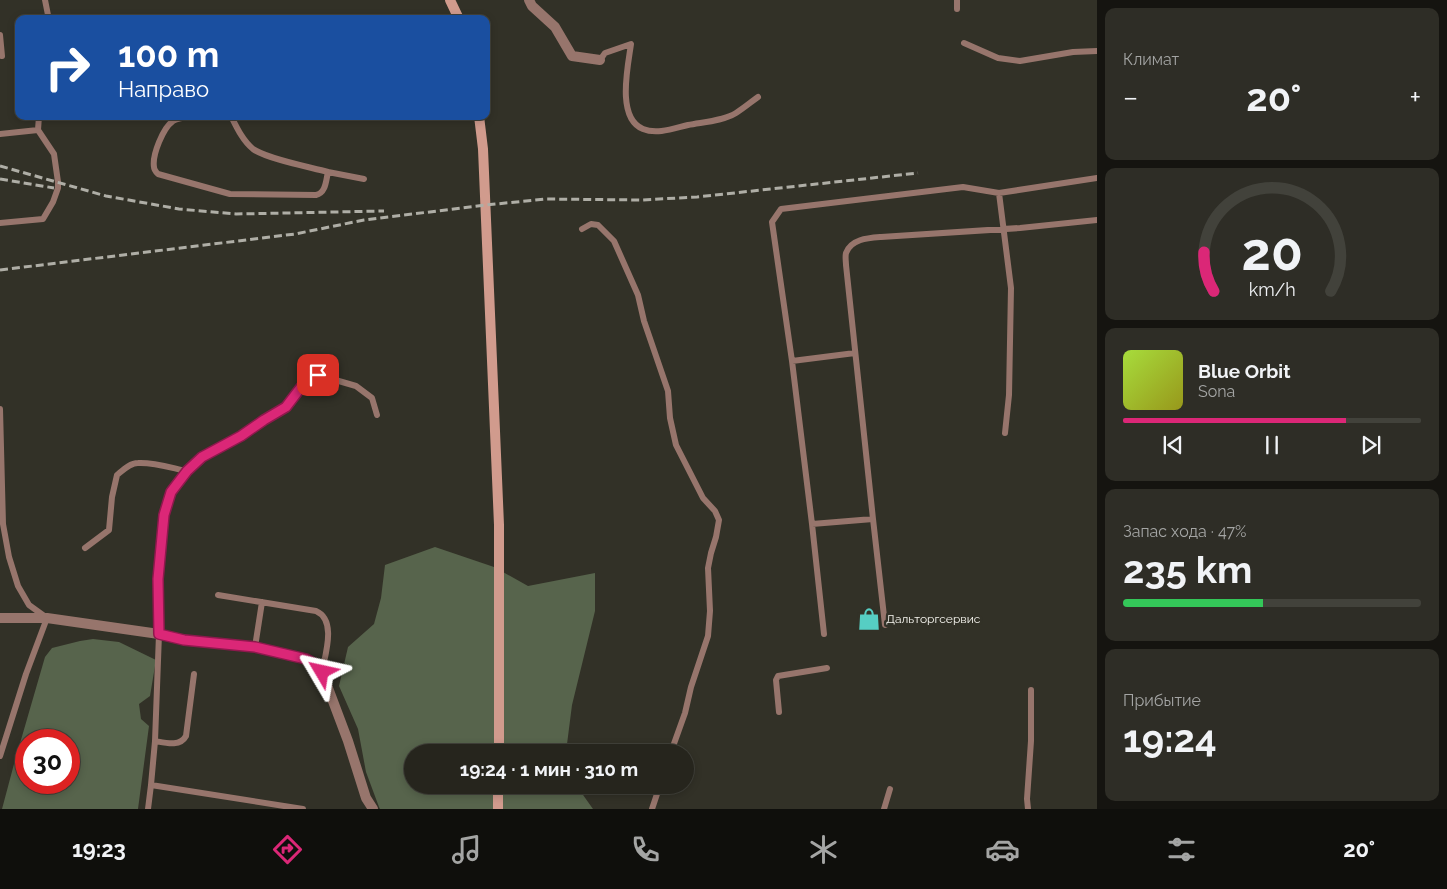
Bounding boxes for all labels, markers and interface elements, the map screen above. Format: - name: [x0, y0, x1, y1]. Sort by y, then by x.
- text: 100 m: [118, 34, 219, 75]
- icon: right: [35, 35, 100, 100]
- text: Климат: [1123, 50, 1179, 69]
- text: 20°: [1246, 75, 1301, 120]
- text: Направо: [118, 76, 209, 102]
- text: −: [1123, 81, 1138, 114]
- text: +: [1409, 81, 1421, 114]
- text: 20: [1241, 221, 1303, 282]
- text: km/h: [1248, 279, 1296, 300]
- pin: [297, 354, 339, 396]
- text: Blue Orbit: [1198, 360, 1290, 382]
- icon: arrive: [304, 361, 332, 389]
- text: Sona: [1198, 382, 1235, 401]
- icon: previous: [1159, 431, 1187, 459]
- icon: pause: [1258, 431, 1286, 459]
- icon: next: [1357, 431, 1385, 459]
- text: Запас хода · 47%: [1123, 522, 1247, 541]
- text: 235 km: [1123, 547, 1252, 592]
- shop icon: Дальторгсервис: [856, 606, 882, 632]
- place label: Дальторгсервис: [886, 612, 981, 626]
- position arrow: [295, 645, 347, 697]
- text: Прибытие: [1123, 691, 1201, 710]
- text: 19:24: [1123, 716, 1217, 761]
- speed limit sign: 30: [15, 729, 80, 794]
- text: 19:24 · 1 мин · 310 m: [460, 758, 638, 780]
- icon: directions: [270, 832, 305, 867]
- icon: music: [449, 832, 484, 867]
- icon: phone: [628, 832, 663, 867]
- icon: climate: [806, 832, 841, 867]
- icon: car: [985, 832, 1020, 867]
- icon: filters: [1164, 832, 1199, 867]
- text: 19:23: [72, 836, 126, 862]
- text: 20°: [1343, 836, 1375, 862]

